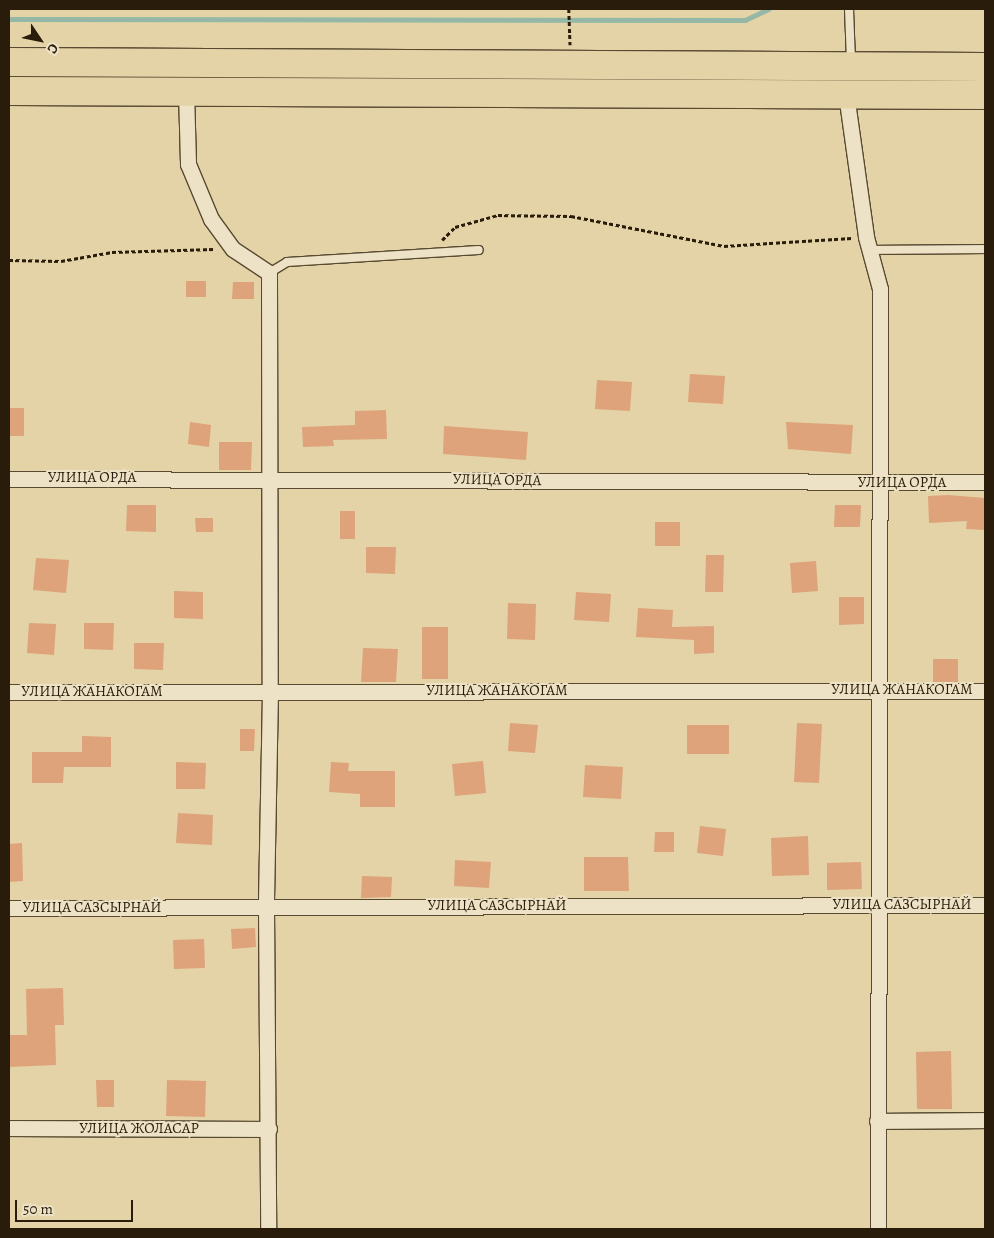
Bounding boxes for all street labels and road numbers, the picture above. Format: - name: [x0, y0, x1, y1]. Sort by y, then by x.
- street label: УЛИЦА ОРДА: [48, 469, 136, 487]
- street label: УЛИЦА ОРДА: [453, 470, 541, 490]
- street label: УЛИЦА ОРДА: [858, 474, 946, 492]
- street label: УЛИЦА ЖАНАКОГАМ: [831, 681, 973, 699]
- street label: УЛИЦА ЖАНАКОГАМ: [426, 682, 568, 700]
- street label: УЛИЦА ЖАНАКОГАМ: [21, 683, 163, 701]
- street label: УЛИЦА САЗСЫРНАЙ: [832, 896, 972, 914]
- street label: УЛИЦА САЗСЫРНАЙ: [427, 897, 567, 915]
- street label: УЛИЦА САЗСЫРНАЙ: [22, 899, 162, 917]
- street label: УЛИЦА ЖОЛАСАР: [79, 1120, 199, 1138]

